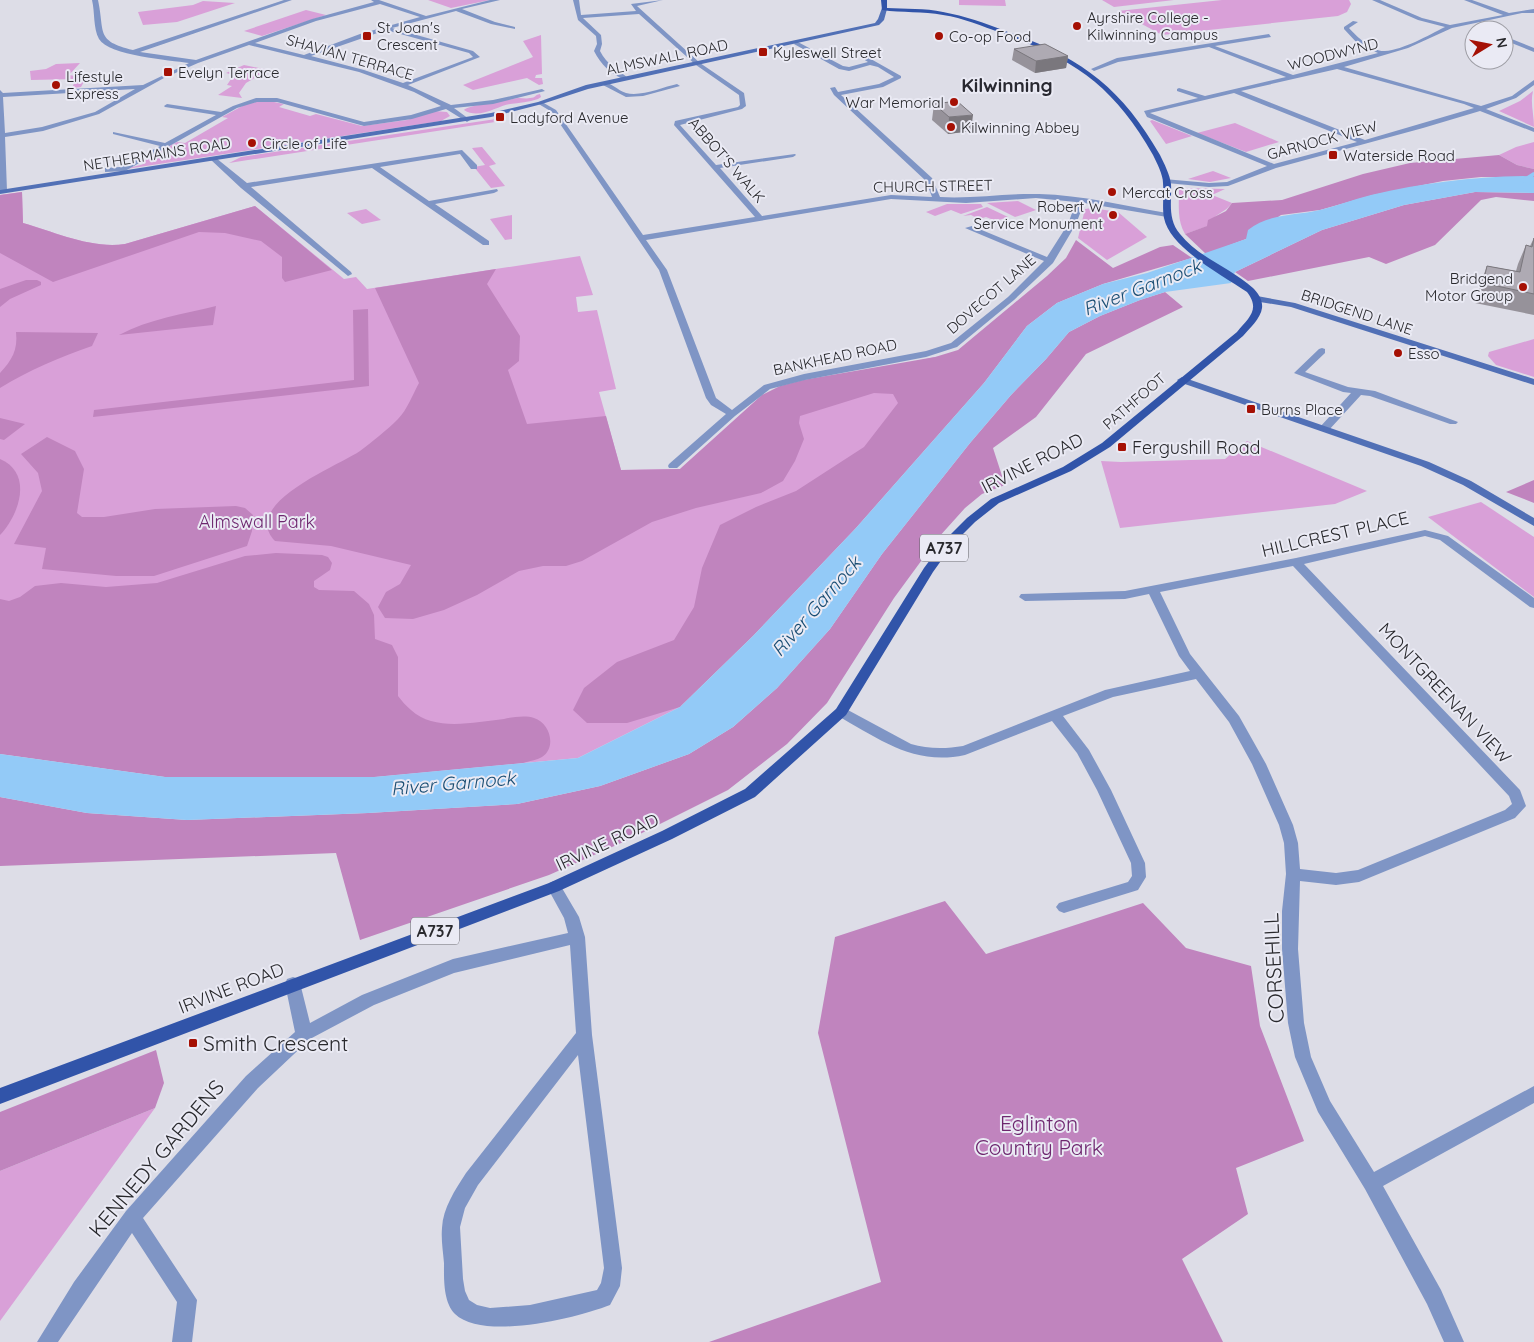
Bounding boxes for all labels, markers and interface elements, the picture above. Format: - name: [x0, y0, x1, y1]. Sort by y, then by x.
- place label: Ayrshire College - Kilwinning Campus: [1087, 8, 1218, 44]
- place label: St Joan's Crescent: [377, 18, 440, 54]
- marker: Ayrshire College - Kilwinning Campus: [1071, 20, 1083, 32]
- north arrow: [1464, 20, 1514, 70]
- place label: Co-op Food: [949, 27, 1031, 46]
- street label: SHAVIAN TERRACE: [284, 30, 416, 84]
- marker: St Joan's Crescent: [361, 30, 373, 42]
- marker: Co-op Food: [933, 30, 945, 42]
- street label: WOODWYND: [1286, 34, 1380, 74]
- street label: ALMSWALL ROAD: [604, 35, 730, 79]
- text: N: [1492, 36, 1512, 49]
- place label: Kyleswell Street: [773, 43, 882, 62]
- marker: Kyleswell Street: [757, 46, 769, 58]
- place label: Evelyn Terrace: [178, 63, 280, 82]
- marker: Evelyn Terrace: [162, 66, 174, 78]
- place label: Lifestyle Express: [66, 67, 123, 103]
- district label: Kilwinning: [961, 73, 1053, 97]
- marker: Lifestyle Express: [50, 79, 62, 91]
- place label: War Memorial: [846, 93, 944, 112]
- marker: War Memorial: [948, 96, 960, 108]
- place label: Ladyford Avenue: [510, 108, 629, 127]
- marker: Ladyford Avenue: [494, 111, 506, 123]
- street label: ABBOT'S WALK: [685, 113, 769, 207]
- street label: GARNOCK VIEW: [1265, 116, 1380, 164]
- place label: Kilwinning Abbey: [961, 118, 1080, 137]
- marker: Kilwinning Abbey: [945, 121, 957, 133]
- street label: NETHERMAINS ROAD: [82, 133, 232, 175]
- place label: Circle of Life: [262, 134, 347, 153]
- marker: Circle of Life: [246, 137, 258, 149]
- place label: Waterside Road: [1343, 146, 1455, 165]
- marker: Waterside Road: [1327, 149, 1339, 161]
- street label: CHURCH STREET: [873, 175, 993, 197]
- place label: Mercat Cross: [1122, 183, 1213, 202]
- marker: Mercat Cross: [1106, 186, 1118, 198]
- place label: Robert W Service Monument: [974, 197, 1104, 233]
- marker: Robert W Service Monument: [1107, 209, 1119, 221]
- street label: DOVECOT LANE: [943, 250, 1039, 338]
- water label: River Garnock: [1079, 253, 1206, 321]
- place label: Bridgend Motor Group: [1425, 269, 1513, 305]
- marker: Bridgend Motor Group: [1517, 281, 1529, 293]
- street label: BRIDGEND LANE: [1299, 285, 1415, 339]
- street label: BANKHEAD ROAD: [771, 335, 899, 379]
- place label: Esso: [1408, 344, 1440, 363]
- marker: Esso: [1392, 347, 1404, 359]
- street label: PATHFOOT: [1099, 368, 1169, 434]
- place label: Burns Place: [1261, 400, 1343, 419]
- marker: Burns Place: [1245, 403, 1257, 415]
- street label: IRVINE ROAD: [977, 427, 1087, 498]
- place label: Fergushill Road: [1132, 436, 1260, 459]
- marker: Fergushill Road: [1116, 441, 1128, 453]
- street label: HILLCREST PLACE: [1259, 506, 1411, 562]
- park label: Almswall Park: [199, 510, 315, 533]
- road number: A737: [920, 534, 968, 562]
- water label: River Garnock: [766, 550, 867, 661]
- street label: MONTGREENAN VIEW: [1374, 618, 1516, 768]
- water label: River Garnock: [390, 765, 518, 800]
- street label: IRVINE ROAD: [552, 808, 662, 876]
- street label: CORSEHILL: [1257, 912, 1289, 1024]
- road number: A737: [411, 918, 459, 944]
- street label: IRVINE ROAD: [175, 957, 287, 1019]
- place label: Smith Crescent: [203, 1030, 348, 1056]
- marker: Smith Crescent: [187, 1037, 199, 1049]
- street label: KENNEDY GARDENS: [83, 1074, 229, 1242]
- park label: Eglinton Country Park: [975, 1110, 1103, 1160]

